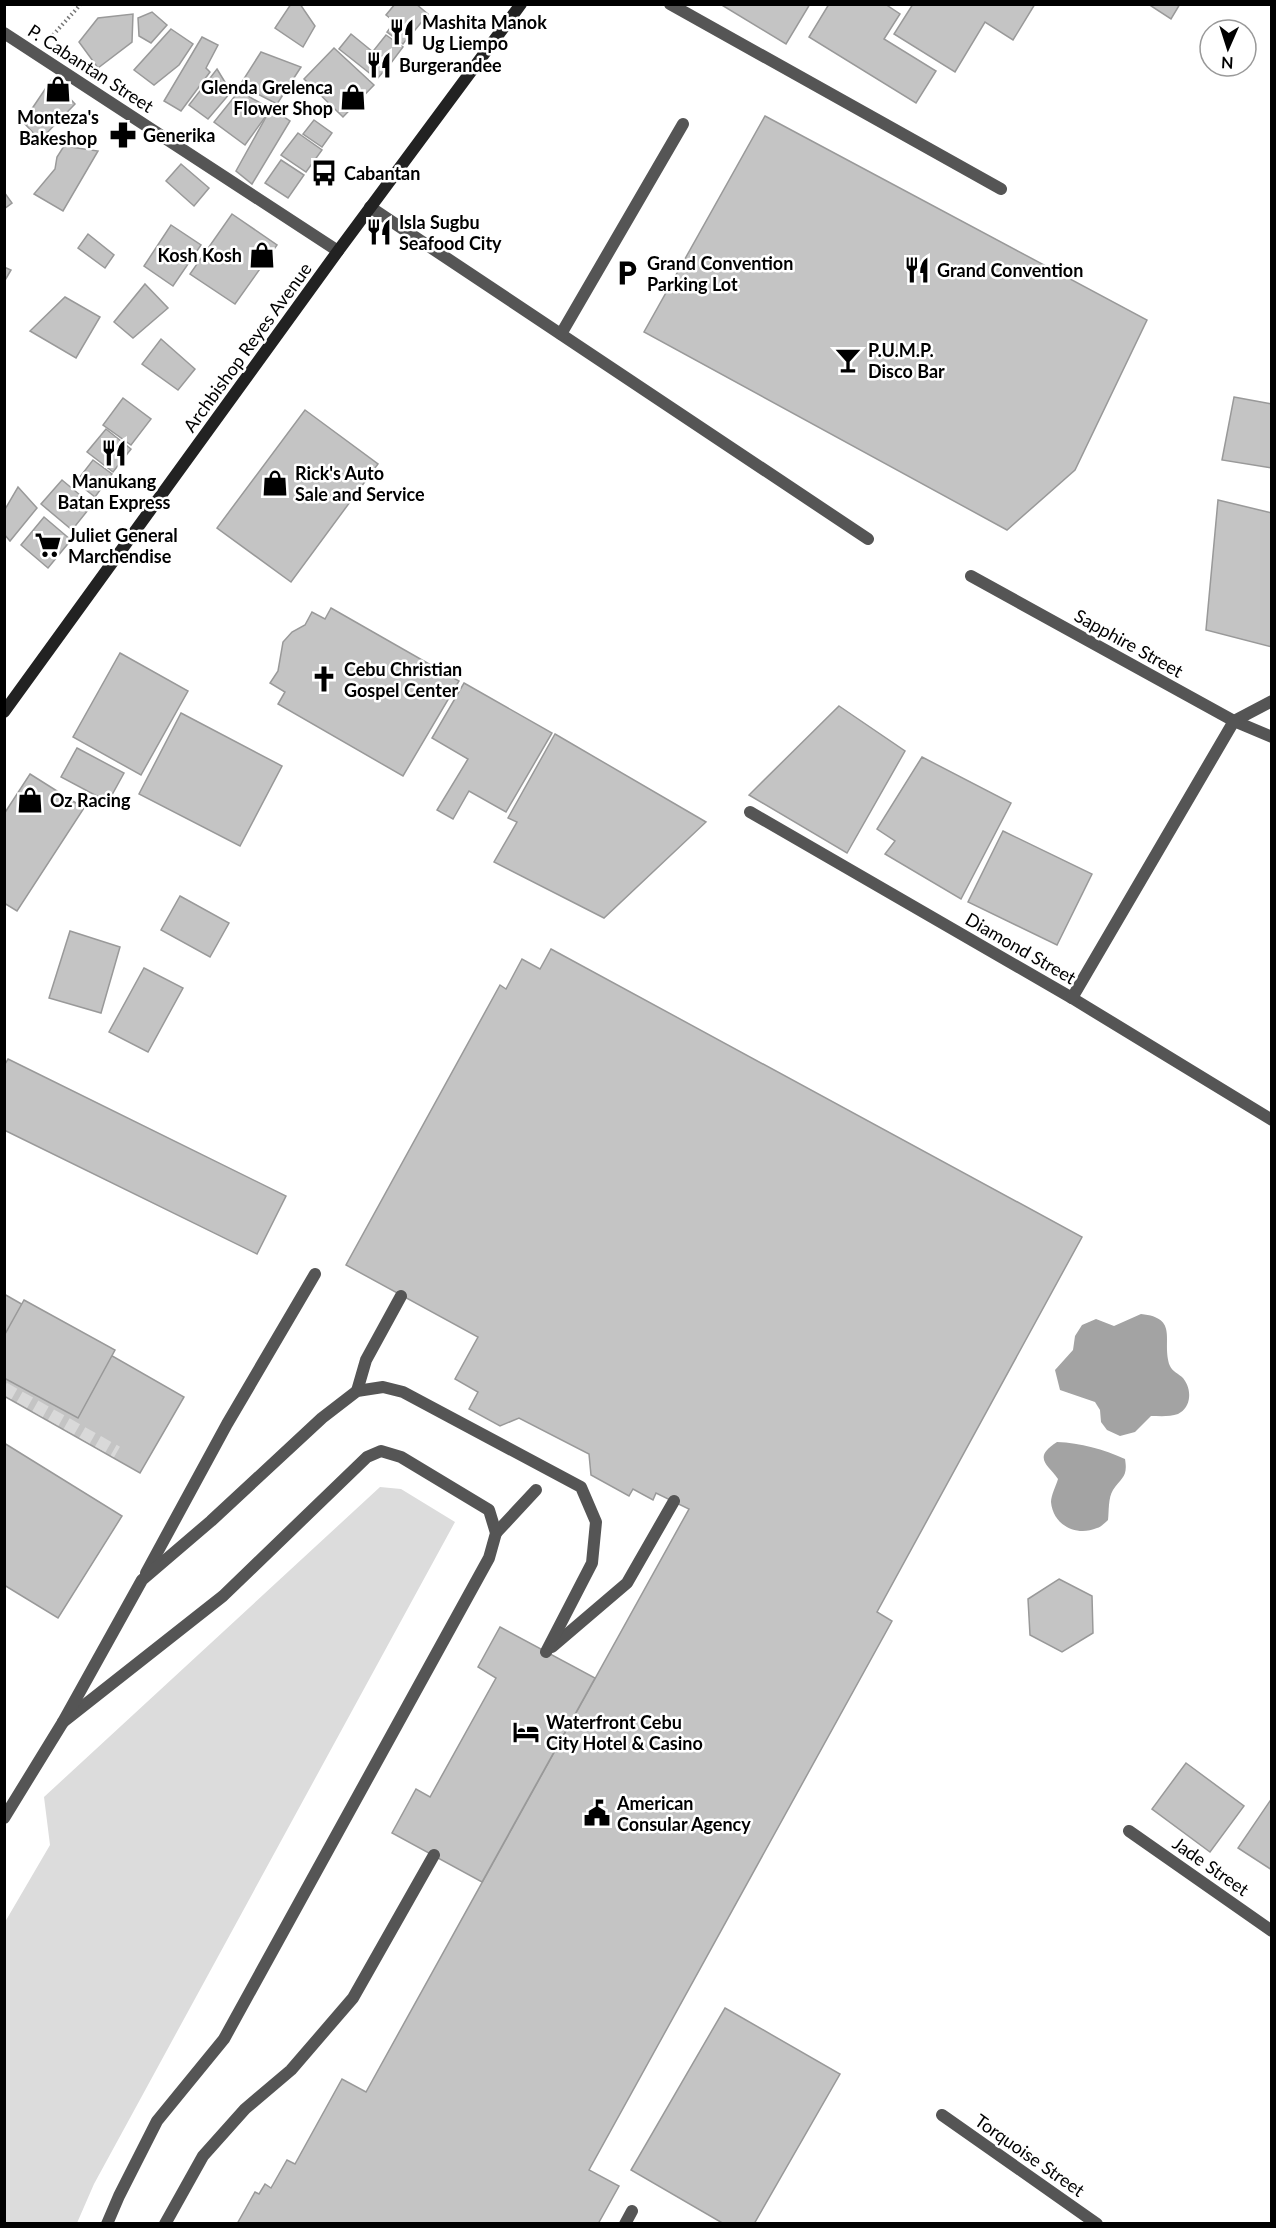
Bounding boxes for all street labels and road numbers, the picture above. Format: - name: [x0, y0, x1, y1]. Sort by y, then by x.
- street label: P. Cabantan Street: [24, 19, 158, 117]
- street label: Archbishop Reyes Avenue: [178, 258, 316, 436]
- street label: Sapphire Street: [1071, 604, 1188, 682]
- street label: Diamond Street: [962, 907, 1081, 989]
- street label: Jade Street: [1169, 1832, 1254, 1900]
- street label: Torquoise Street: [971, 2109, 1089, 2201]

